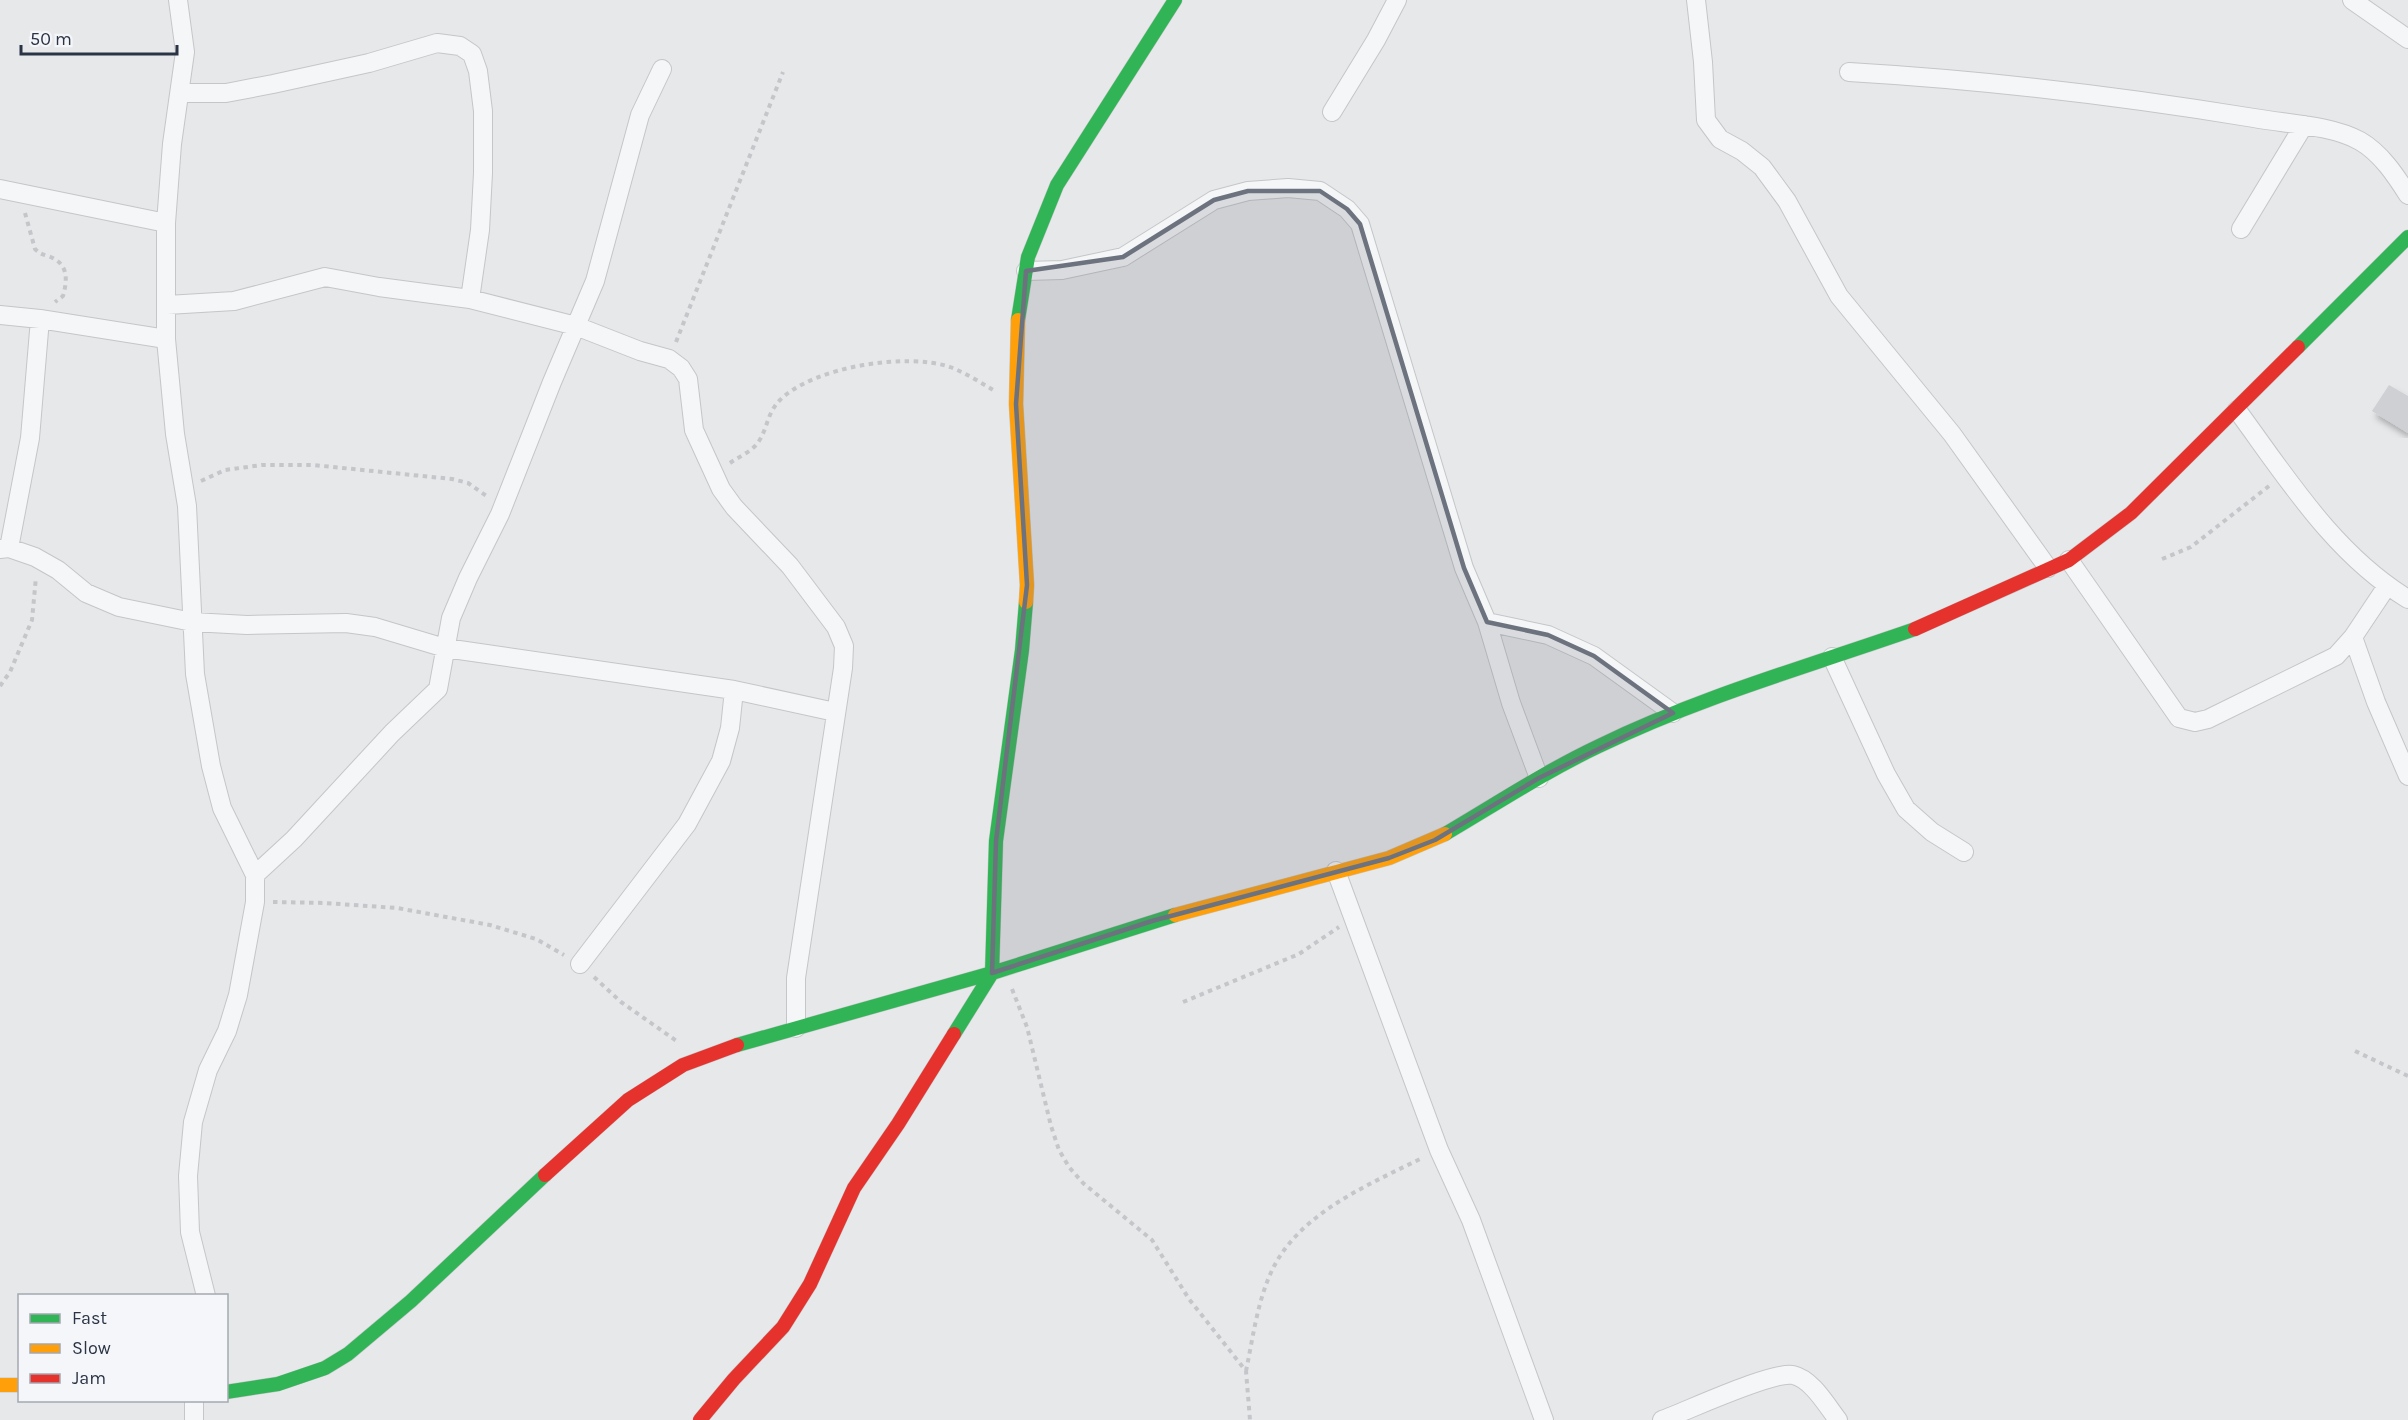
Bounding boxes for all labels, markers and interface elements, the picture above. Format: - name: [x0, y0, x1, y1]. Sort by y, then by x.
- scale bar: [21, 18, 177, 56]
- text: 50 m: [30, 28, 72, 50]
- legend: [18, 1294, 228, 1402]
- text: Fast: [72, 1307, 107, 1329]
- text: Slow: [72, 1337, 111, 1359]
- text: Jam: [72, 1367, 106, 1389]

